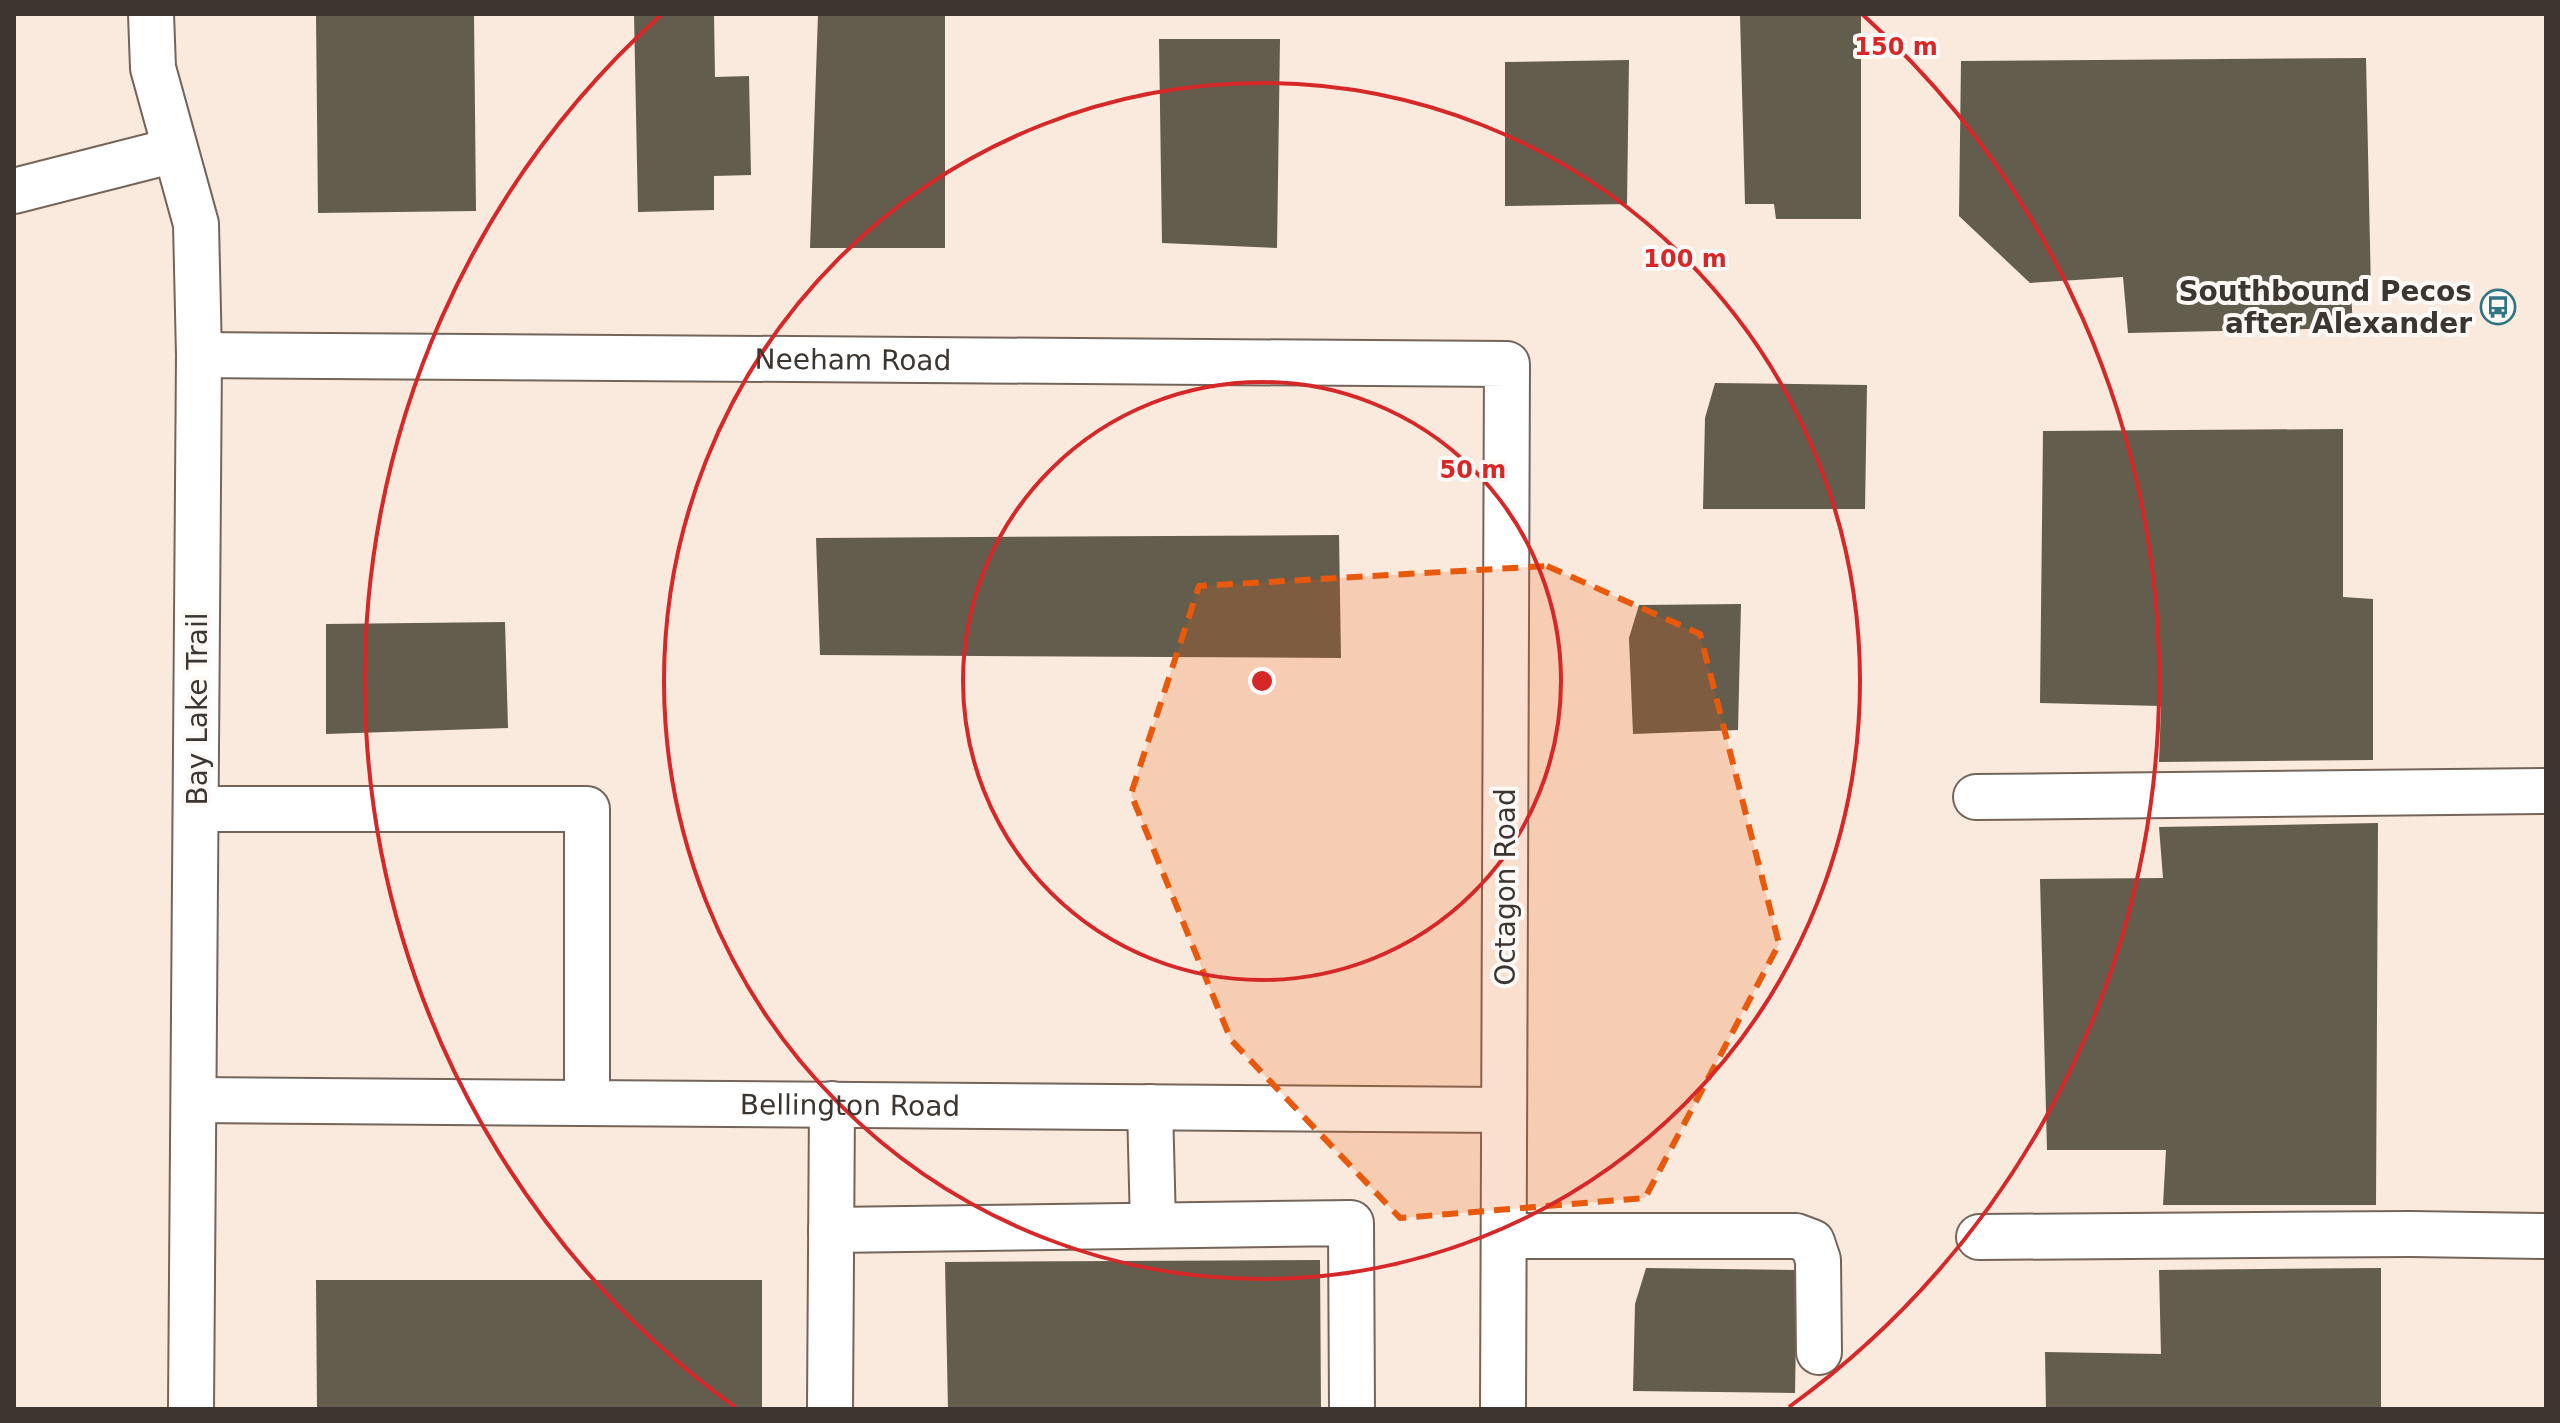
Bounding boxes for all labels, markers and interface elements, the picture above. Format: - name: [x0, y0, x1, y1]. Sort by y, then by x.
- text: 150 m: [1854, 33, 1938, 61]
- text: 100 m: [1643, 245, 1727, 273]
- place label: Southbound Pecos after Alexander: [2178, 275, 2472, 340]
- bus stop icon: Southbound Pecos after Alexander: [2479, 288, 2517, 326]
- street label: Neeham Road: [754, 343, 952, 377]
- text: 50 m: [1440, 456, 1506, 484]
- street label: Bay Lake Trail: [181, 612, 214, 806]
- centre of rings: [1248, 667, 1276, 695]
- street label: Octagon Road: [1489, 788, 1522, 986]
- street label: Bellington Road: [740, 1088, 960, 1123]

